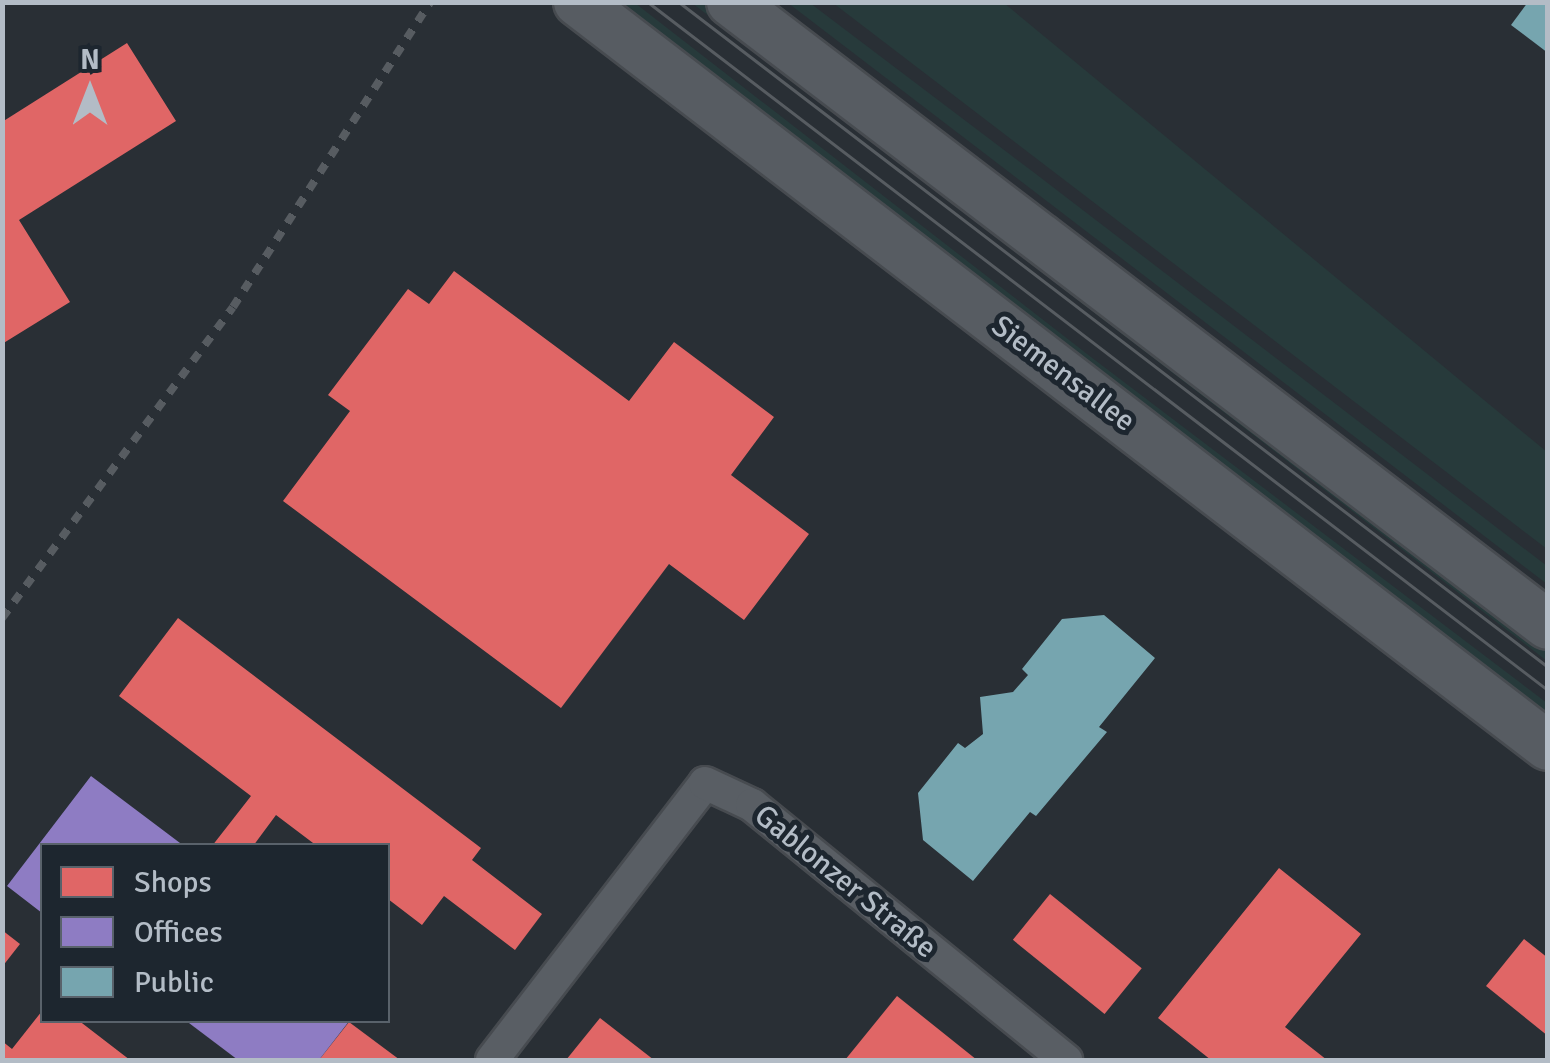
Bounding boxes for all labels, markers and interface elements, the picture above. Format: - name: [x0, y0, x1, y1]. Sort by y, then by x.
- north arrow: [40, 40, 140, 140]
- text: N: [80, 43, 100, 77]
- street label: Siemensallee: [984, 308, 1142, 440]
- street label: Gablonzer Straße: [747, 798, 943, 966]
- legend: [40, 843, 390, 1023]
- text: Shops: [134, 864, 212, 901]
- text: Offices: [134, 914, 223, 951]
- text: Public: [134, 964, 214, 1001]

